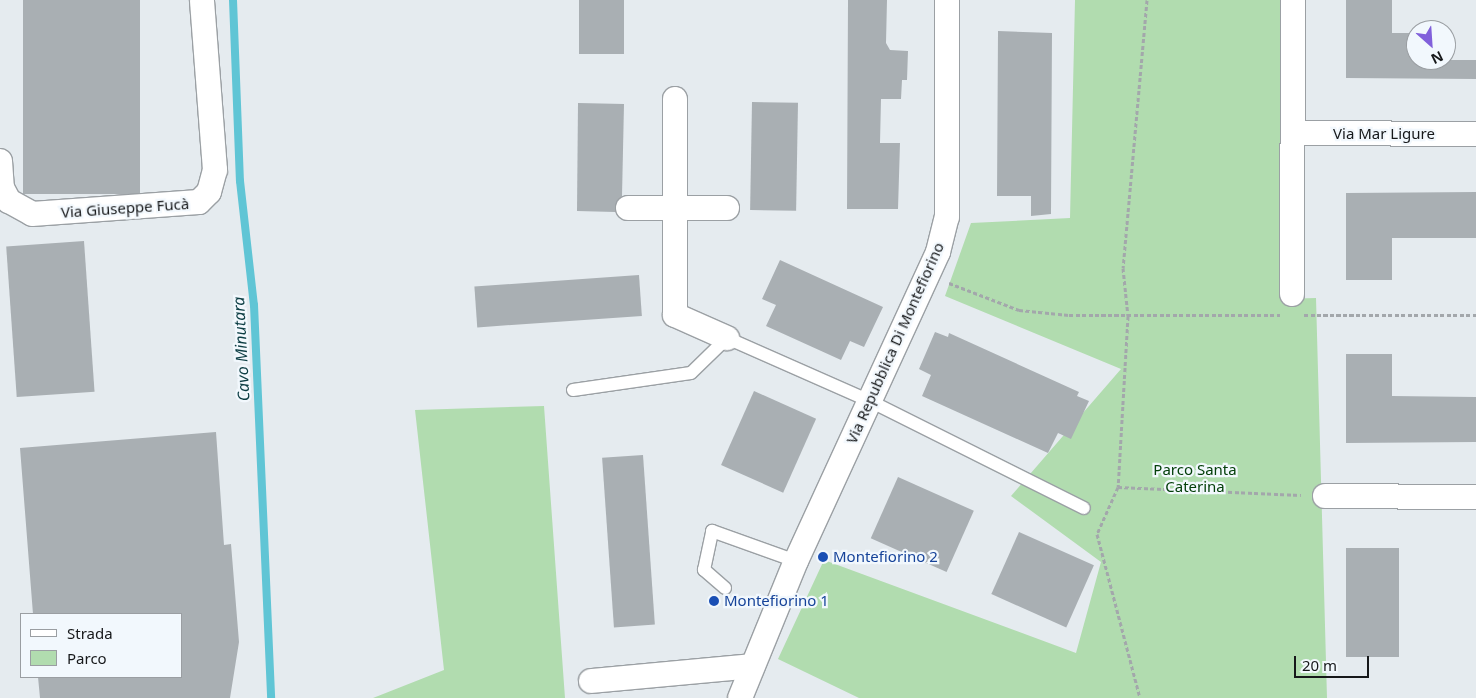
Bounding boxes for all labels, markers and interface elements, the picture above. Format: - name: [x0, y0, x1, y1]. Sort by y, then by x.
- north arrow: [1406, 20, 1456, 70]
- text: N: [1428, 47, 1447, 69]
- street label: Via Mar Ligure: [1333, 125, 1435, 143]
- street label: Via Giuseppe Fucà: [60, 195, 190, 221]
- street label: Via Repubblica Di Montefiorino: [842, 240, 948, 446]
- water label: Cavo Minutara: [229, 296, 253, 402]
- park label: Parco Santa Caterina: [1153, 460, 1237, 495]
- place label: Montefiorino 2: [833, 548, 938, 566]
- marker: Montefiorino 2: [817, 551, 829, 563]
- place label: Montefiorino 1: [724, 592, 829, 610]
- marker: Montefiorino 1: [708, 595, 720, 607]
- legend: [20, 613, 182, 678]
- text: Strada: [67, 623, 113, 643]
- scale bar: [1296, 646, 1371, 678]
- text: Parco: [67, 648, 107, 668]
- text: 20 m: [1302, 655, 1337, 675]

